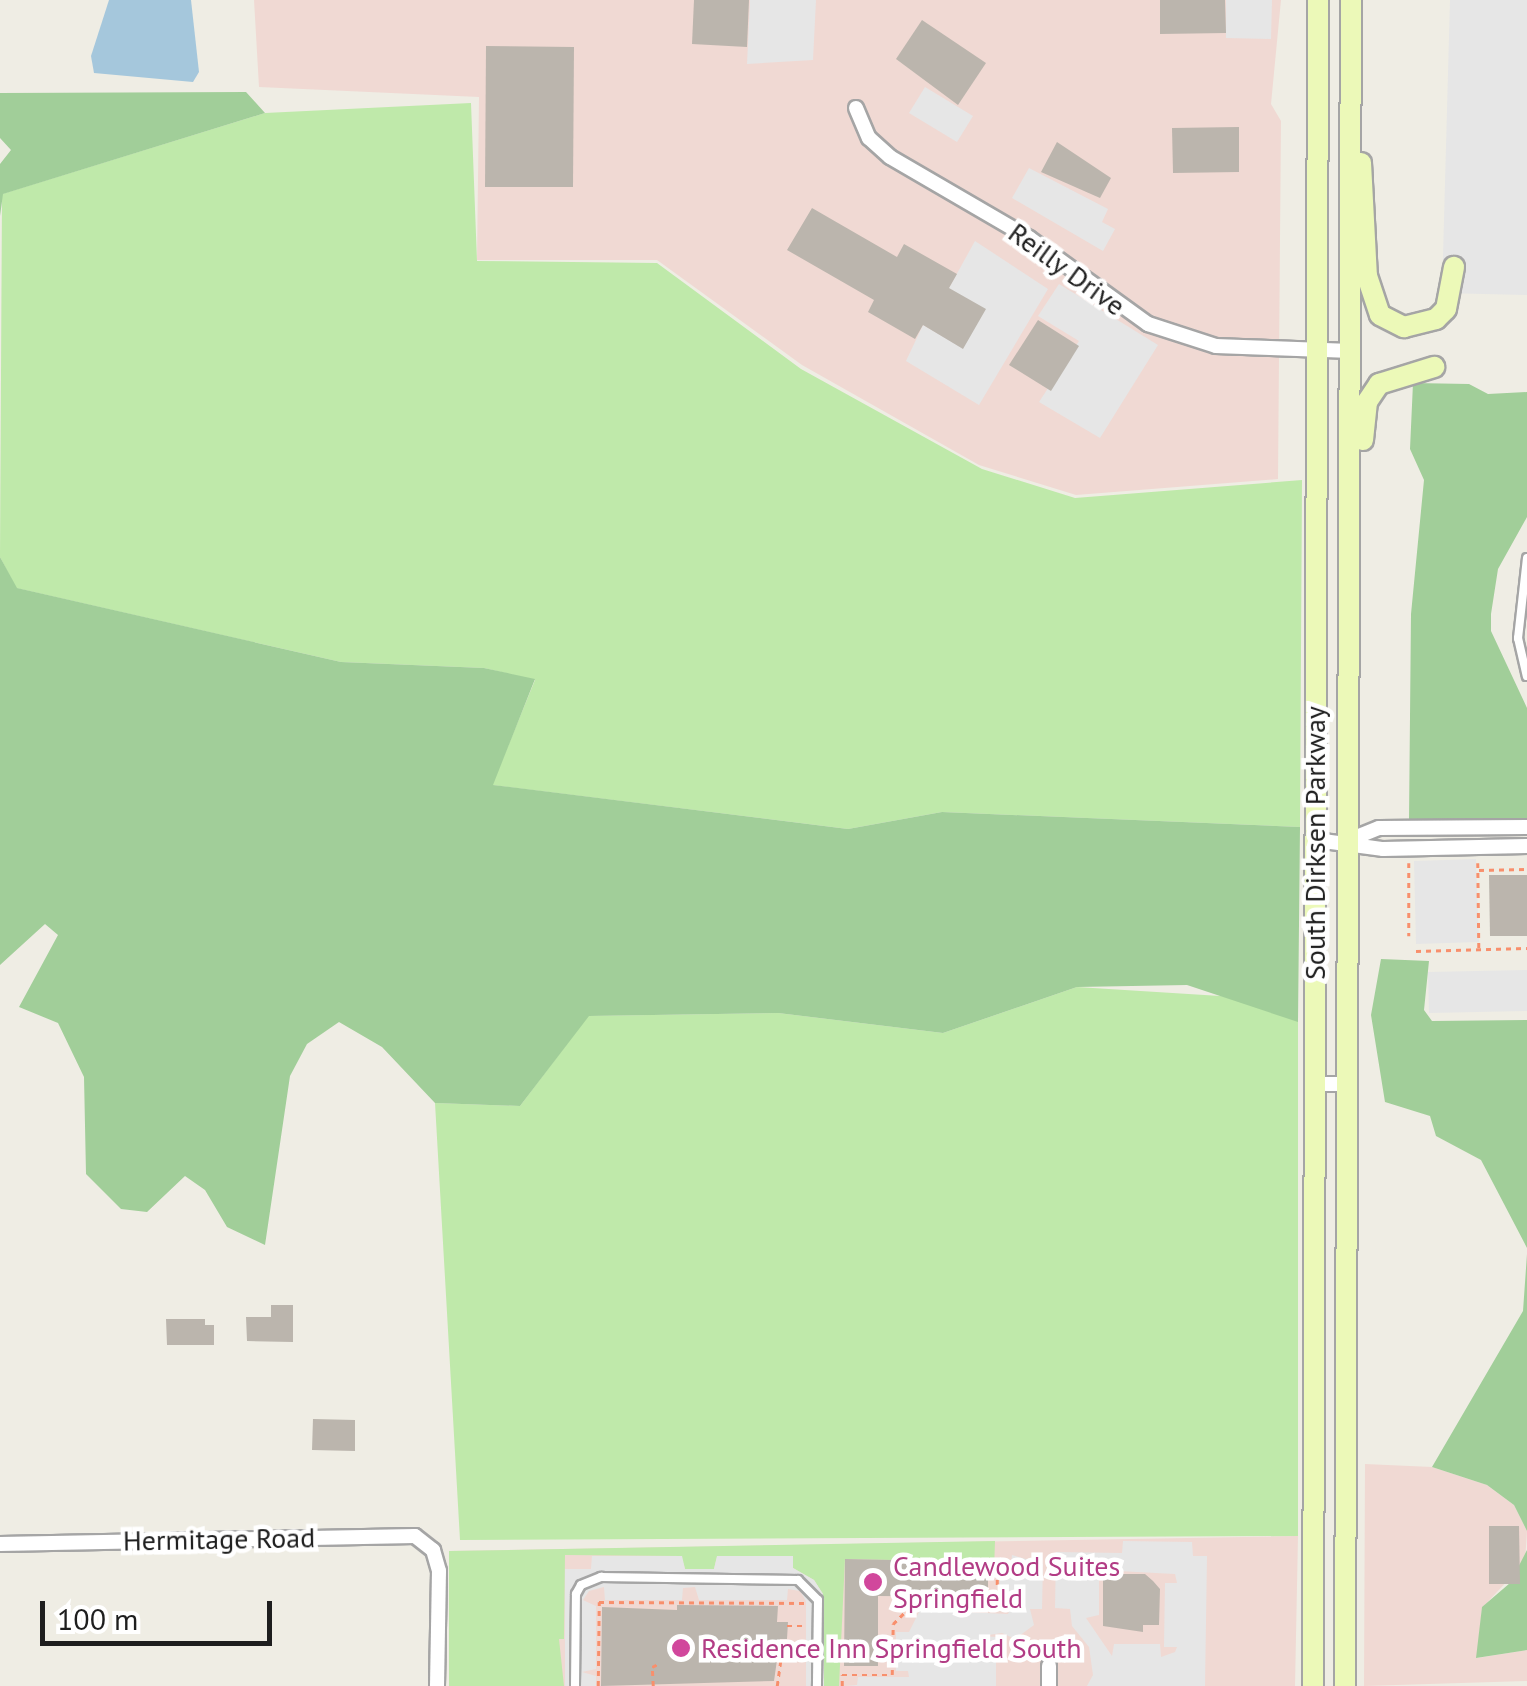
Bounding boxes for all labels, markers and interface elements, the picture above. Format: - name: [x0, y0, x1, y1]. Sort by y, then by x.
- street label: Reilly Drive: [1002, 215, 1132, 323]
- street label: South Dirksen Parkway: [1298, 706, 1332, 980]
- street label: Hermitage Road: [123, 1521, 315, 1557]
- place label: Candlewood Suites Springfield: [893, 1549, 1120, 1615]
- marker: Candlewood Suites Springfield: [862, 1571, 884, 1593]
- scale bar: [45, 1581, 278, 1643]
- text: 100 m: [57, 1599, 138, 1638]
- place label: Residence Inn Springfield South: [701, 1631, 1082, 1665]
- marker: Residence Inn Springfield South: [670, 1637, 692, 1659]

